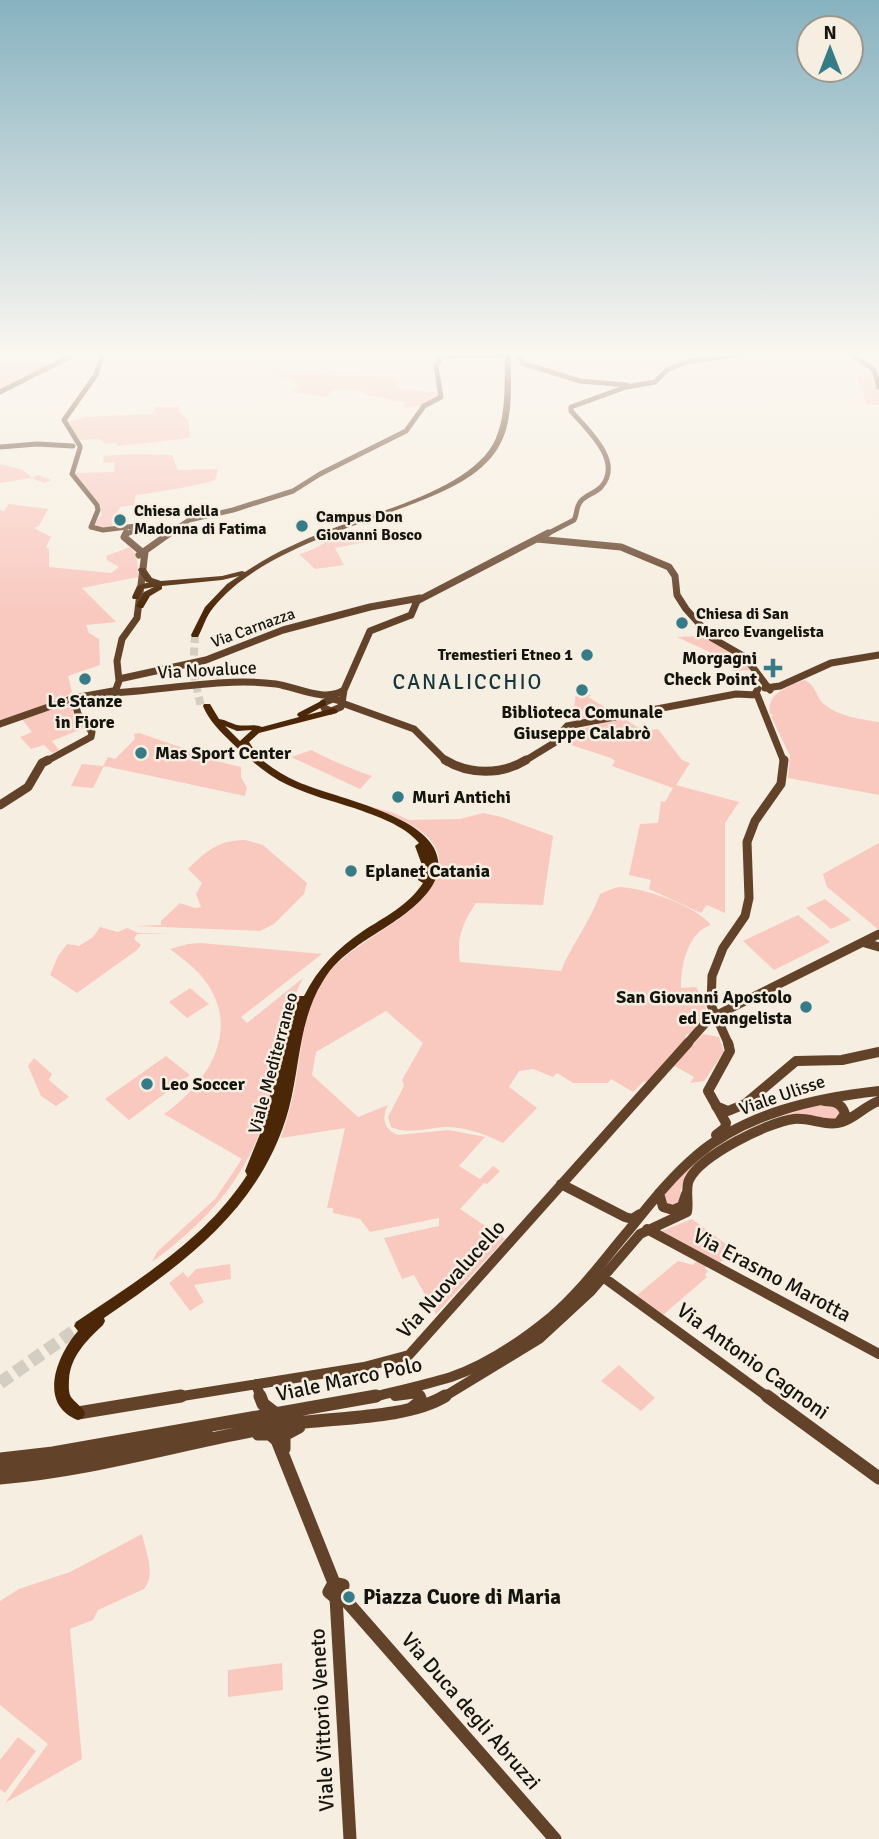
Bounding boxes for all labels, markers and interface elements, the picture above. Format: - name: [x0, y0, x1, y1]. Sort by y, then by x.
- north arrow: [795, 14, 865, 84]
- text: N: [823, 21, 837, 45]
- place label: Chiesa della Madonna di Fatima: [134, 501, 267, 539]
- place label: Campus Don Giovanni Bosco: [316, 507, 422, 545]
- marker: Chiesa della Madonna di Fatima: [112, 512, 128, 528]
- marker: Campus Don Giovanni Bosco: [294, 518, 310, 534]
- street label: Via Carnazza: [208, 604, 298, 652]
- place label: Chiesa di San Marco Evangelista: [696, 604, 824, 642]
- marker: Chiesa di San Marco Evangelista: [674, 615, 690, 631]
- place label: Tremestieri Etneo 1: [438, 645, 573, 665]
- marker: Tremestieri Etneo 1: [579, 647, 595, 663]
- place label: Morgagni Check Point: [664, 647, 757, 690]
- street label: Via Novaluce: [157, 656, 257, 684]
- marker: Morgagni Check Point: [763, 658, 783, 678]
- district label: CANALICCHIO: [393, 669, 543, 695]
- marker: Le Stanze in Fiore: [77, 671, 93, 687]
- marker: Biblioteca Comunale Giuseppe Calabrò: [574, 682, 590, 698]
- place label: Le Stanze in Fiore: [48, 690, 122, 733]
- place label: Biblioteca Comunale Giuseppe Calabrò: [501, 701, 663, 744]
- place label: Mas Sport Center: [155, 742, 292, 764]
- marker: Mas Sport Center: [133, 745, 149, 761]
- place label: Muri Antichi: [412, 786, 511, 808]
- marker: Muri Antichi: [390, 789, 406, 805]
- place label: Eplanet Catania: [365, 860, 490, 882]
- marker: Eplanet Catania: [343, 863, 359, 879]
- place label: San Giovanni Apostolo ed Evangelista: [616, 986, 792, 1029]
- street label: Viale Mediterraneo: [244, 990, 302, 1136]
- marker: San Giovanni Apostolo ed Evangelista: [798, 999, 814, 1015]
- street label: Viale Ulisse: [736, 1070, 828, 1120]
- place label: Leo Soccer: [161, 1073, 246, 1095]
- marker: Leo Soccer: [139, 1076, 155, 1092]
- street label: Via Nuovalucello: [391, 1215, 511, 1343]
- street label: Via Erasmo Marotta: [688, 1222, 856, 1328]
- street label: Via Antonio Cagnoni: [672, 1297, 834, 1425]
- street label: Viale Marco Polo: [273, 1351, 425, 1407]
- place label: Piazza Cuore di Maria: [363, 1584, 561, 1610]
- marker: Piazza Cuore di Maria: [341, 1589, 357, 1605]
- street label: Via Duca degli Abruzzi: [396, 1627, 546, 1795]
- street label: Viale Vittorio Veneto: [304, 1628, 340, 1812]

